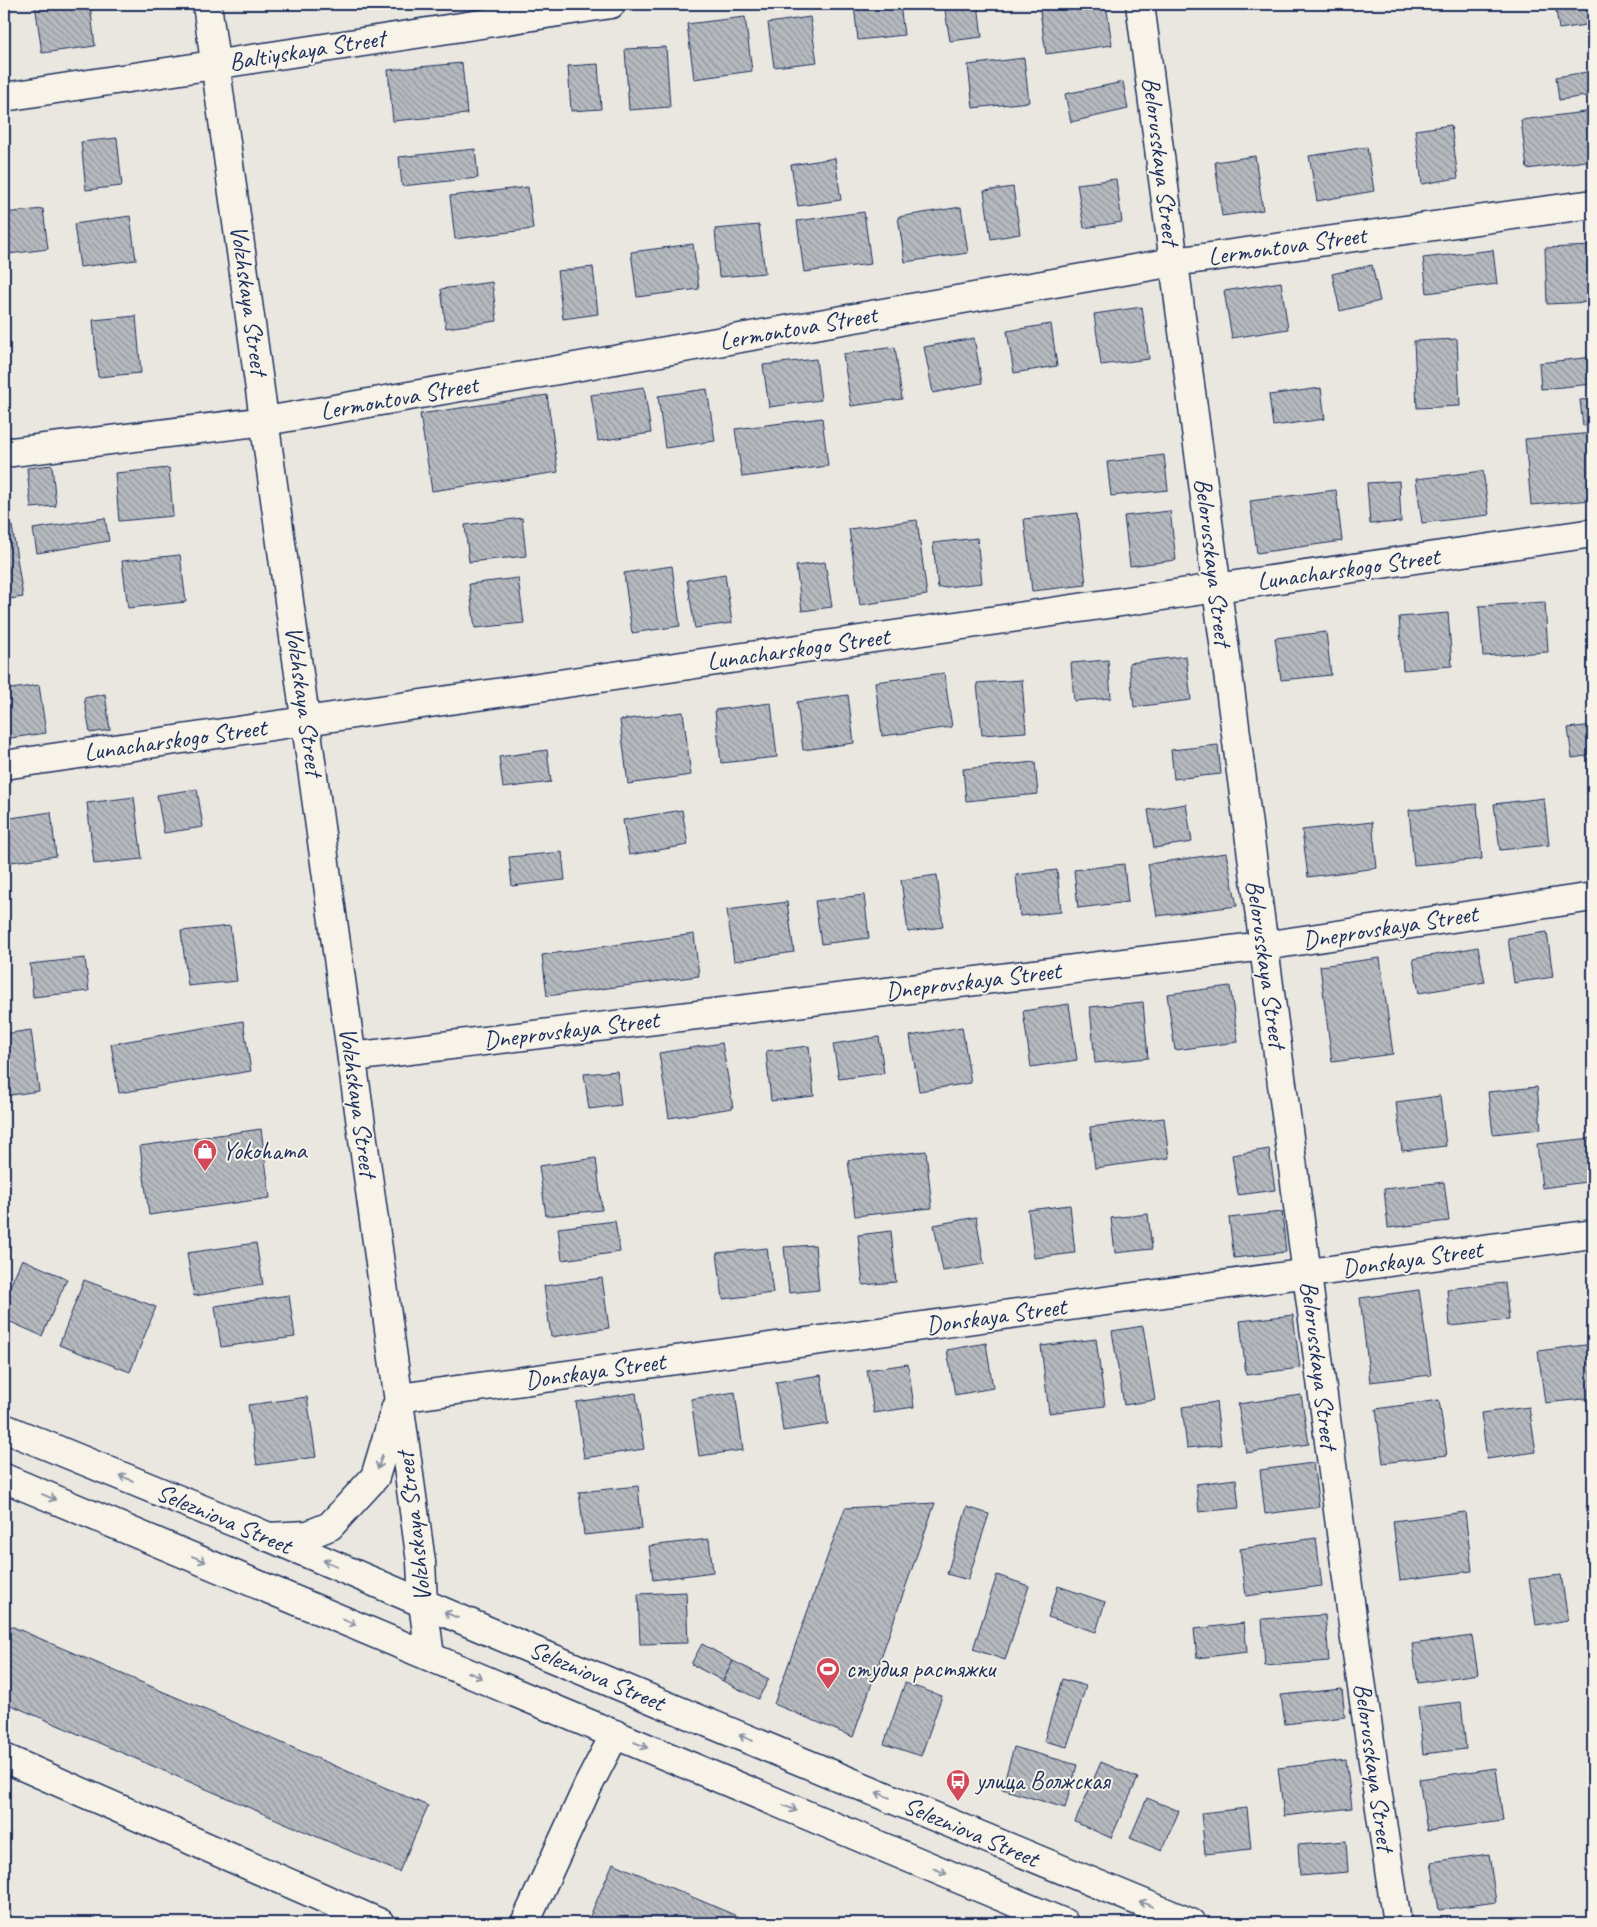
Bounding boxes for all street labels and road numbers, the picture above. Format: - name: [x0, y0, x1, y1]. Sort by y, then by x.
- street label: Baltiyskaya Street: [227, 21, 391, 78]
- street label: Belorusskaya Street: [1135, 75, 1188, 250]
- street label: Lermontova Street: [1206, 219, 1371, 273]
- street label: Volzhskaya Street: [223, 223, 276, 381]
- street label: Lermontova Street: [717, 298, 882, 358]
- street label: Lermontova Street: [318, 368, 483, 428]
- street label: Belorusskaya Street: [1187, 476, 1240, 651]
- street label: Lunacharskogo Street: [1255, 540, 1444, 598]
- street label: Lunacharskogo Street: [705, 620, 894, 678]
- street label: Volzhskaya Street: [278, 624, 331, 782]
- street label: Lunacharskogo Street: [82, 711, 271, 769]
- street label: Belorusskaya Street: [1238, 878, 1294, 1054]
- street label: Dneprovskaya Street: [1300, 897, 1482, 957]
- street label: Dneprovskaya Street: [883, 954, 1065, 1008]
- street label: Dneprovskaya Street: [481, 1003, 663, 1057]
- street label: Volzhskaya Street: [332, 1025, 385, 1183]
- street label: Donskaya Street: [1340, 1233, 1487, 1285]
- street label: Belorusskaya Street: [1293, 1279, 1346, 1454]
- street label: Donskaya Street: [924, 1290, 1071, 1342]
- street label: Donskaya Street: [523, 1345, 670, 1397]
- street label: Volzhskaya Street: [388, 1447, 439, 1604]
- street label: Selezniova Street: [152, 1476, 299, 1563]
- street label: Selezniova Street: [525, 1633, 672, 1720]
- street label: Belorusskaya Street: [1346, 1681, 1402, 1857]
- street label: Selezniova Street: [899, 1789, 1046, 1876]

